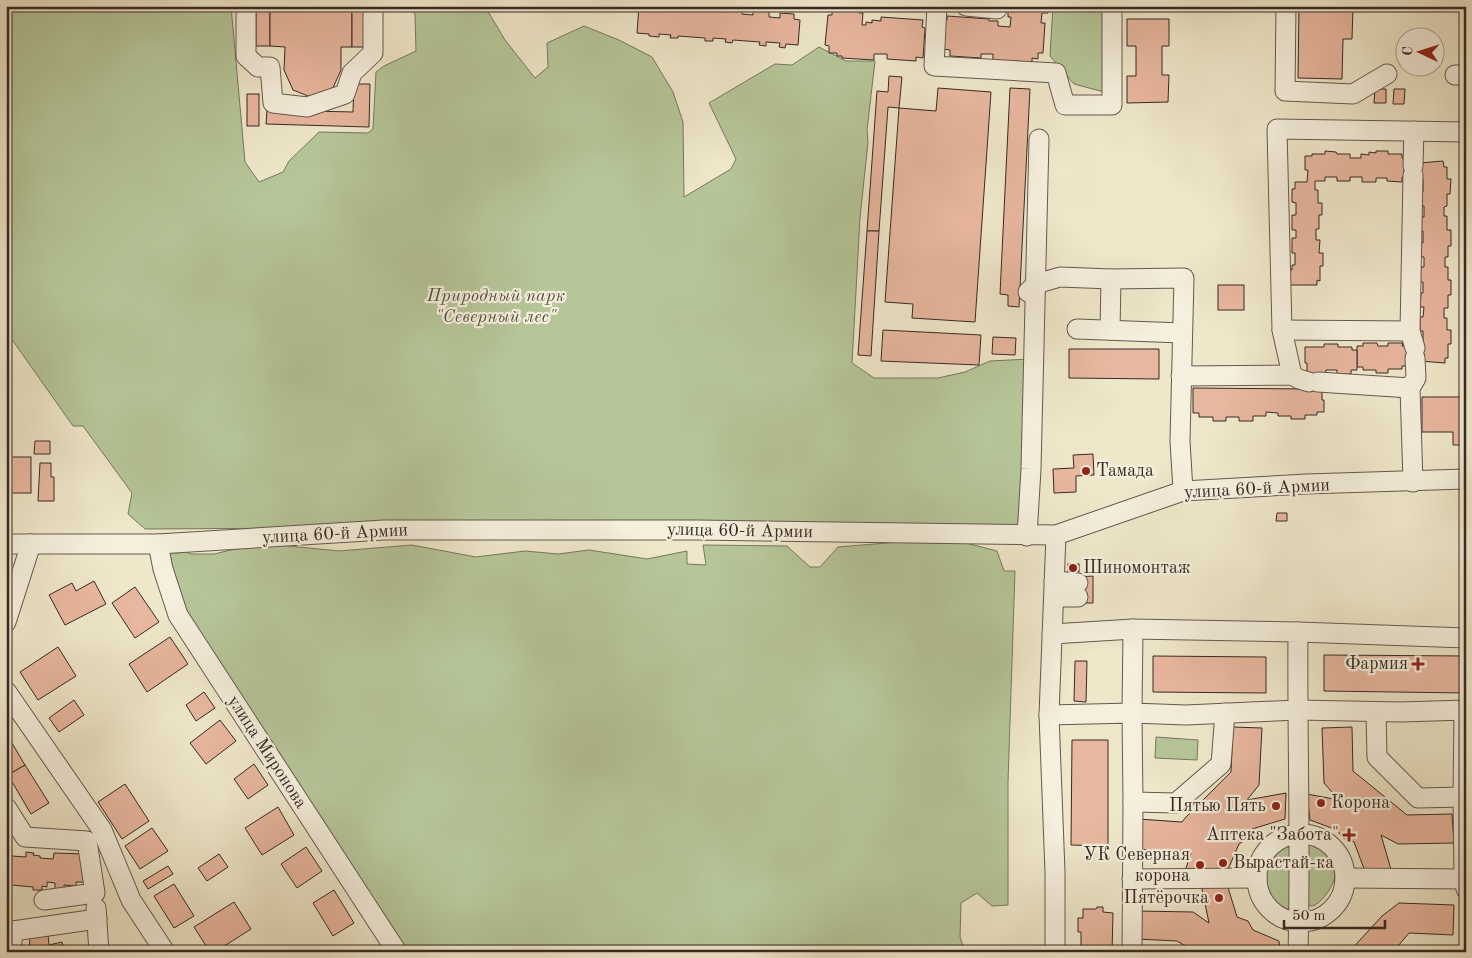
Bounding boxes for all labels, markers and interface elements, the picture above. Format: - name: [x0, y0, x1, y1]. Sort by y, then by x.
- north arrow: [1394, 28, 1444, 78]
- text: С: [1401, 46, 1415, 56]
- park label: Природный парк "Северный лес": [426, 287, 565, 326]
- place label: Тамада: [1096, 462, 1154, 480]
- marker: Тамада: [1080, 465, 1092, 477]
- street label: улица 60-й Армии: [1184, 476, 1330, 502]
- street label: улица 60-й Армии: [262, 521, 408, 547]
- street label: улица 60-й Армии: [667, 521, 813, 541]
- place label: Шиномонтаж: [1083, 559, 1191, 577]
- marker: Шиномонтаж: [1067, 562, 1079, 574]
- place label: Фармия: [1345, 655, 1408, 673]
- marker: Фармия: [1412, 658, 1424, 670]
- street label: улица Миронова: [224, 692, 310, 812]
- place label: Корона: [1331, 794, 1390, 812]
- place label: Пятью Пять: [1169, 797, 1266, 815]
- marker: Корона: [1315, 797, 1327, 809]
- marker: Пятью Пять: [1270, 800, 1282, 812]
- place label: Аптека "Забота": [1206, 826, 1339, 844]
- marker: Аптека "Забота": [1343, 829, 1355, 841]
- place label: УК Северная корона: [1083, 846, 1190, 885]
- place label: Вырастай-ка: [1233, 854, 1334, 872]
- marker: Вырастай-ка: [1217, 857, 1229, 869]
- marker: УК Северная корона: [1194, 859, 1206, 871]
- place label: Пятёрочка: [1124, 889, 1209, 907]
- marker: Пятёрочка: [1213, 892, 1225, 904]
- scale bar: [1284, 898, 1386, 930]
- text: 50 m: [1292, 909, 1326, 924]

